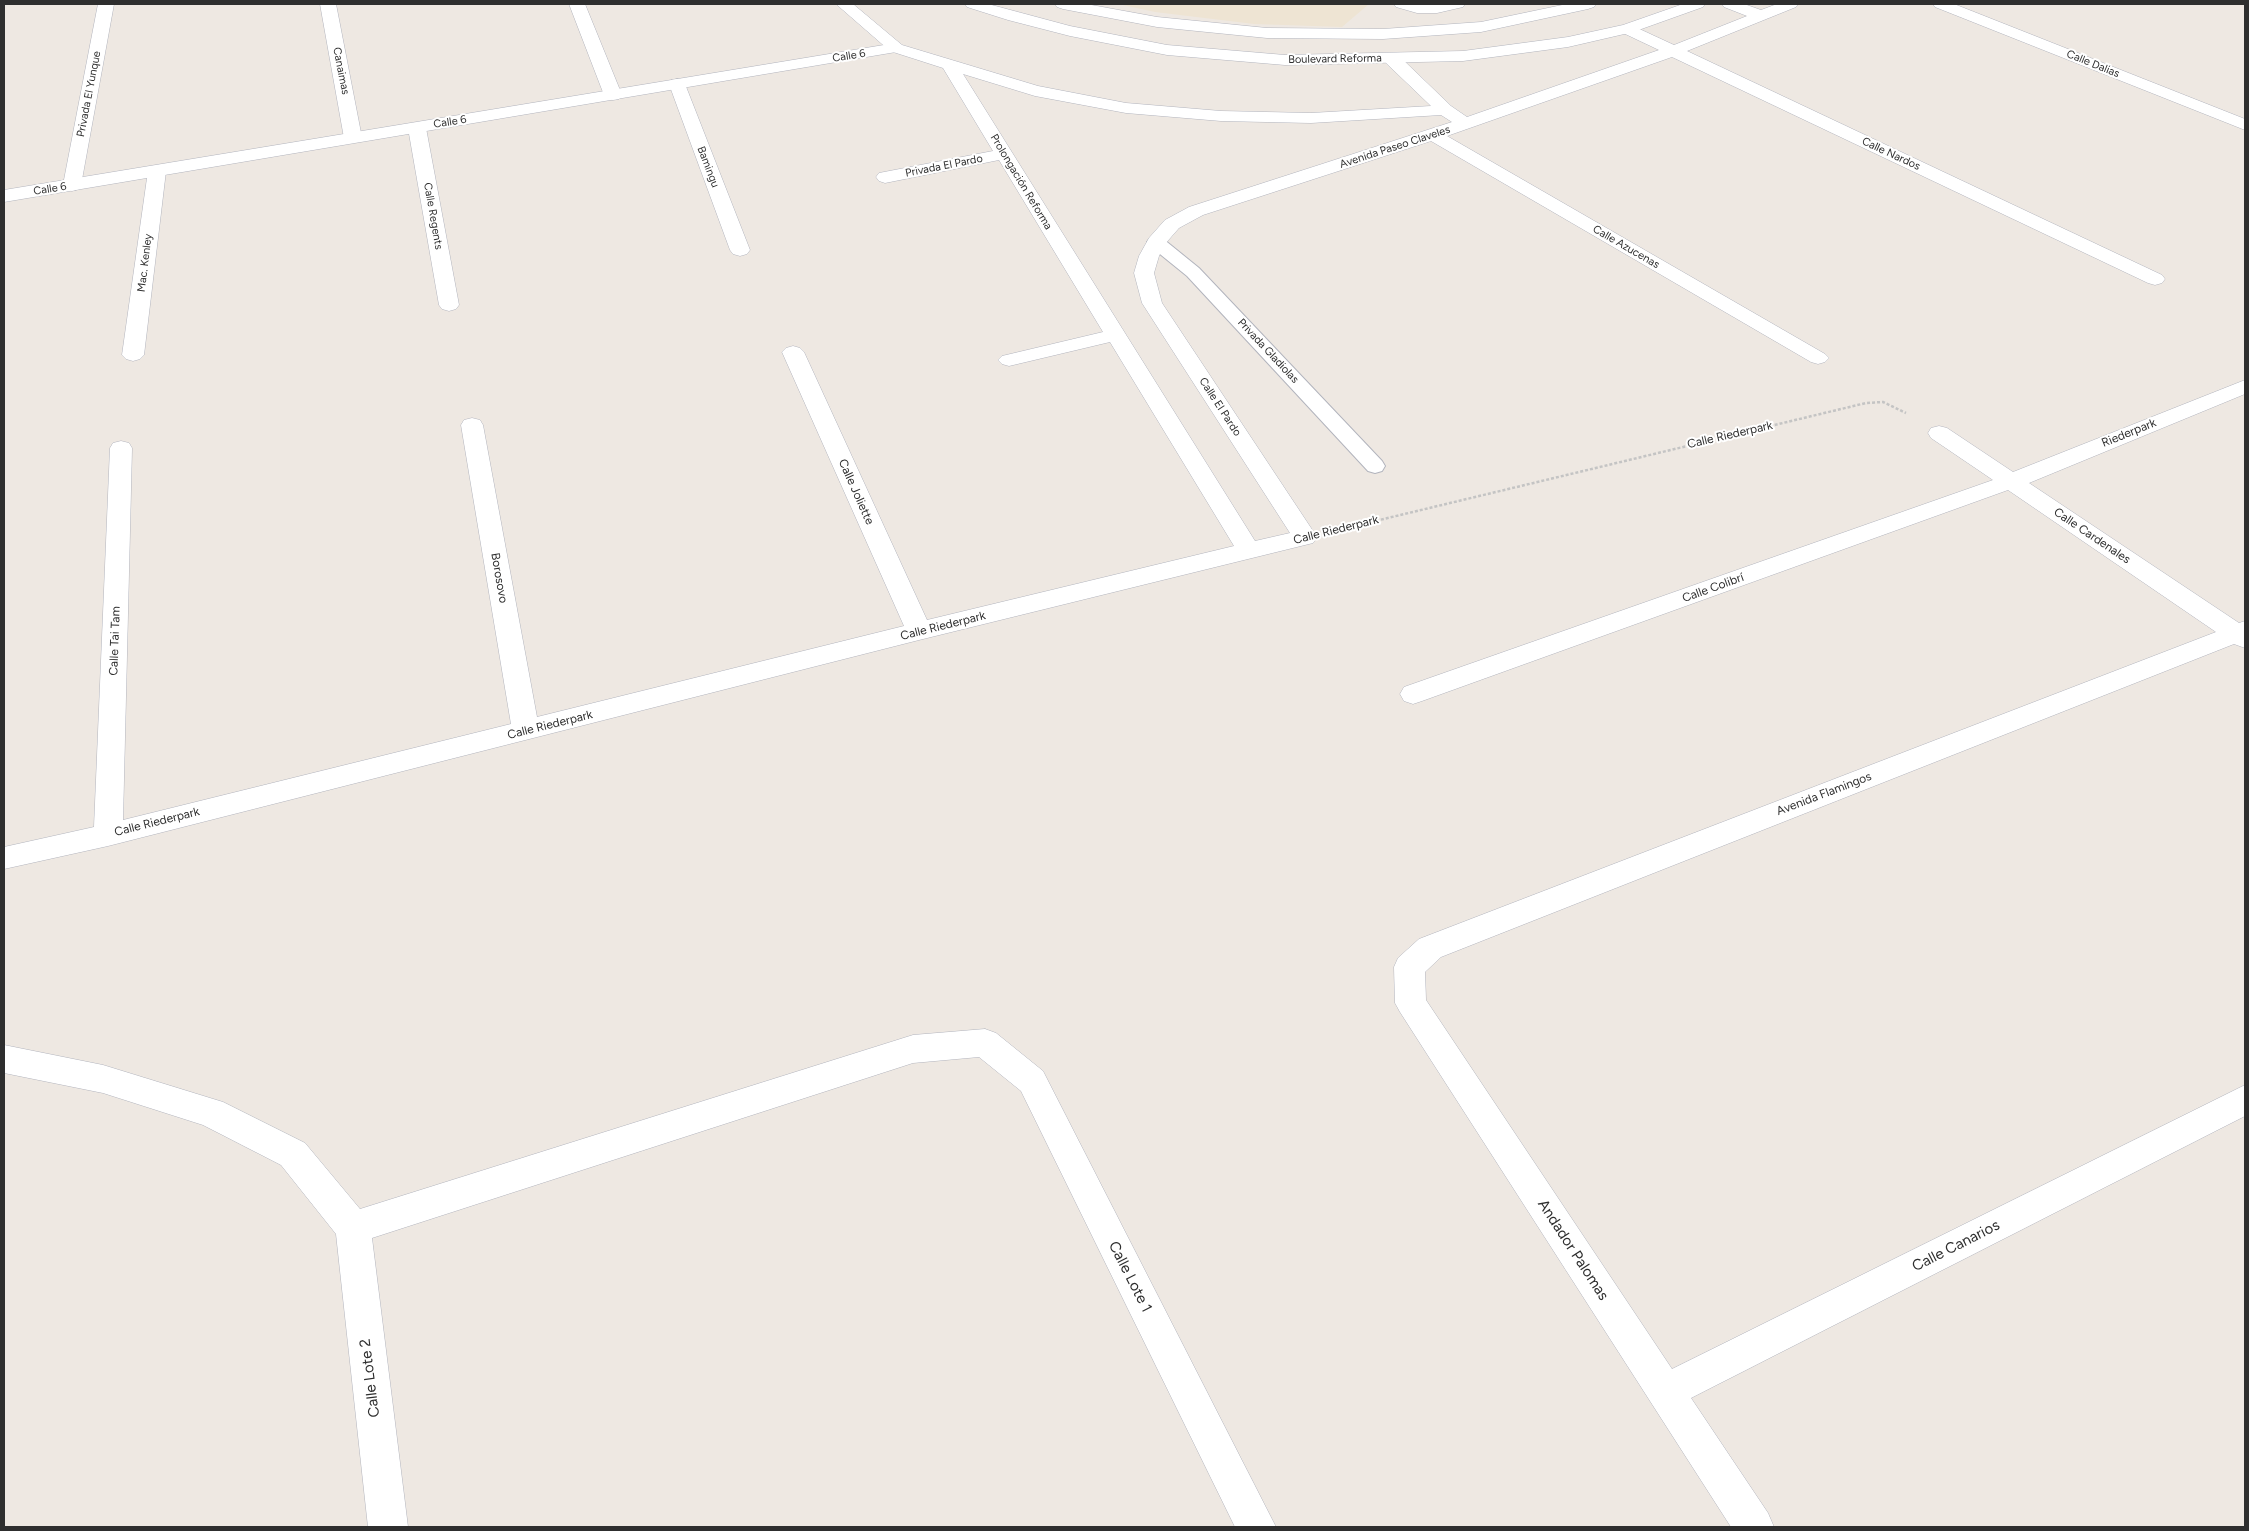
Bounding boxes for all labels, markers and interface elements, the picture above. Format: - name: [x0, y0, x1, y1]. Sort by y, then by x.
- street label: Canaimas: [330, 46, 352, 96]
- street label: Calle 6: [832, 47, 866, 65]
- street label: Calle Dalias: [2065, 47, 2121, 81]
- street label: Privada El Yunque: [74, 50, 104, 138]
- street label: Boulevard Reforma: [1288, 52, 1382, 66]
- street label: Calle 6: [433, 113, 467, 131]
- street label: Avenida Paseo Claveles: [1338, 123, 1452, 171]
- street label: Prolongación Reforma: [987, 132, 1055, 232]
- street label: Calle Nardos: [1860, 135, 1922, 173]
- street label: Bamingu: [694, 145, 722, 189]
- street label: Privada El Pardo: [904, 152, 984, 180]
- street label: Calle 6: [33, 180, 67, 198]
- street label: Calle Regents: [421, 181, 445, 251]
- street label: Calle Azucenas: [1590, 223, 1662, 271]
- street label: Mac. Kenley: [135, 233, 155, 293]
- street label: Privada Gladiolas: [1235, 316, 1301, 386]
- street label: Calle El Pardo: [1196, 375, 1244, 439]
- street label: Riederpark: [2100, 416, 2158, 450]
- street label: Calle Riederpark: [1686, 418, 1774, 452]
- street label: Calle Joliette: [835, 457, 877, 527]
- street label: Calle Cardenales: [2051, 505, 2133, 567]
- street label: Calle Riederpark: [1292, 512, 1380, 548]
- street label: Borosovo: [488, 552, 510, 604]
- street label: Calle Colibrí: [1680, 570, 1746, 606]
- street label: Calle Tai Tam: [107, 606, 123, 676]
- street label: Calle Riederpark: [899, 608, 987, 644]
- street label: Calle Riederpark: [506, 707, 594, 743]
- street label: Avenida Flamingos: [1774, 769, 1874, 819]
- street label: Calle Riederpark: [113, 804, 201, 840]
- street label: Andador Palomas: [1534, 1196, 1612, 1304]
- street label: Calle Canarios: [1909, 1216, 2003, 1276]
- street label: Calle Lote 1: [1104, 1239, 1156, 1315]
- street label: Calle Lote 2: [356, 1338, 384, 1418]

